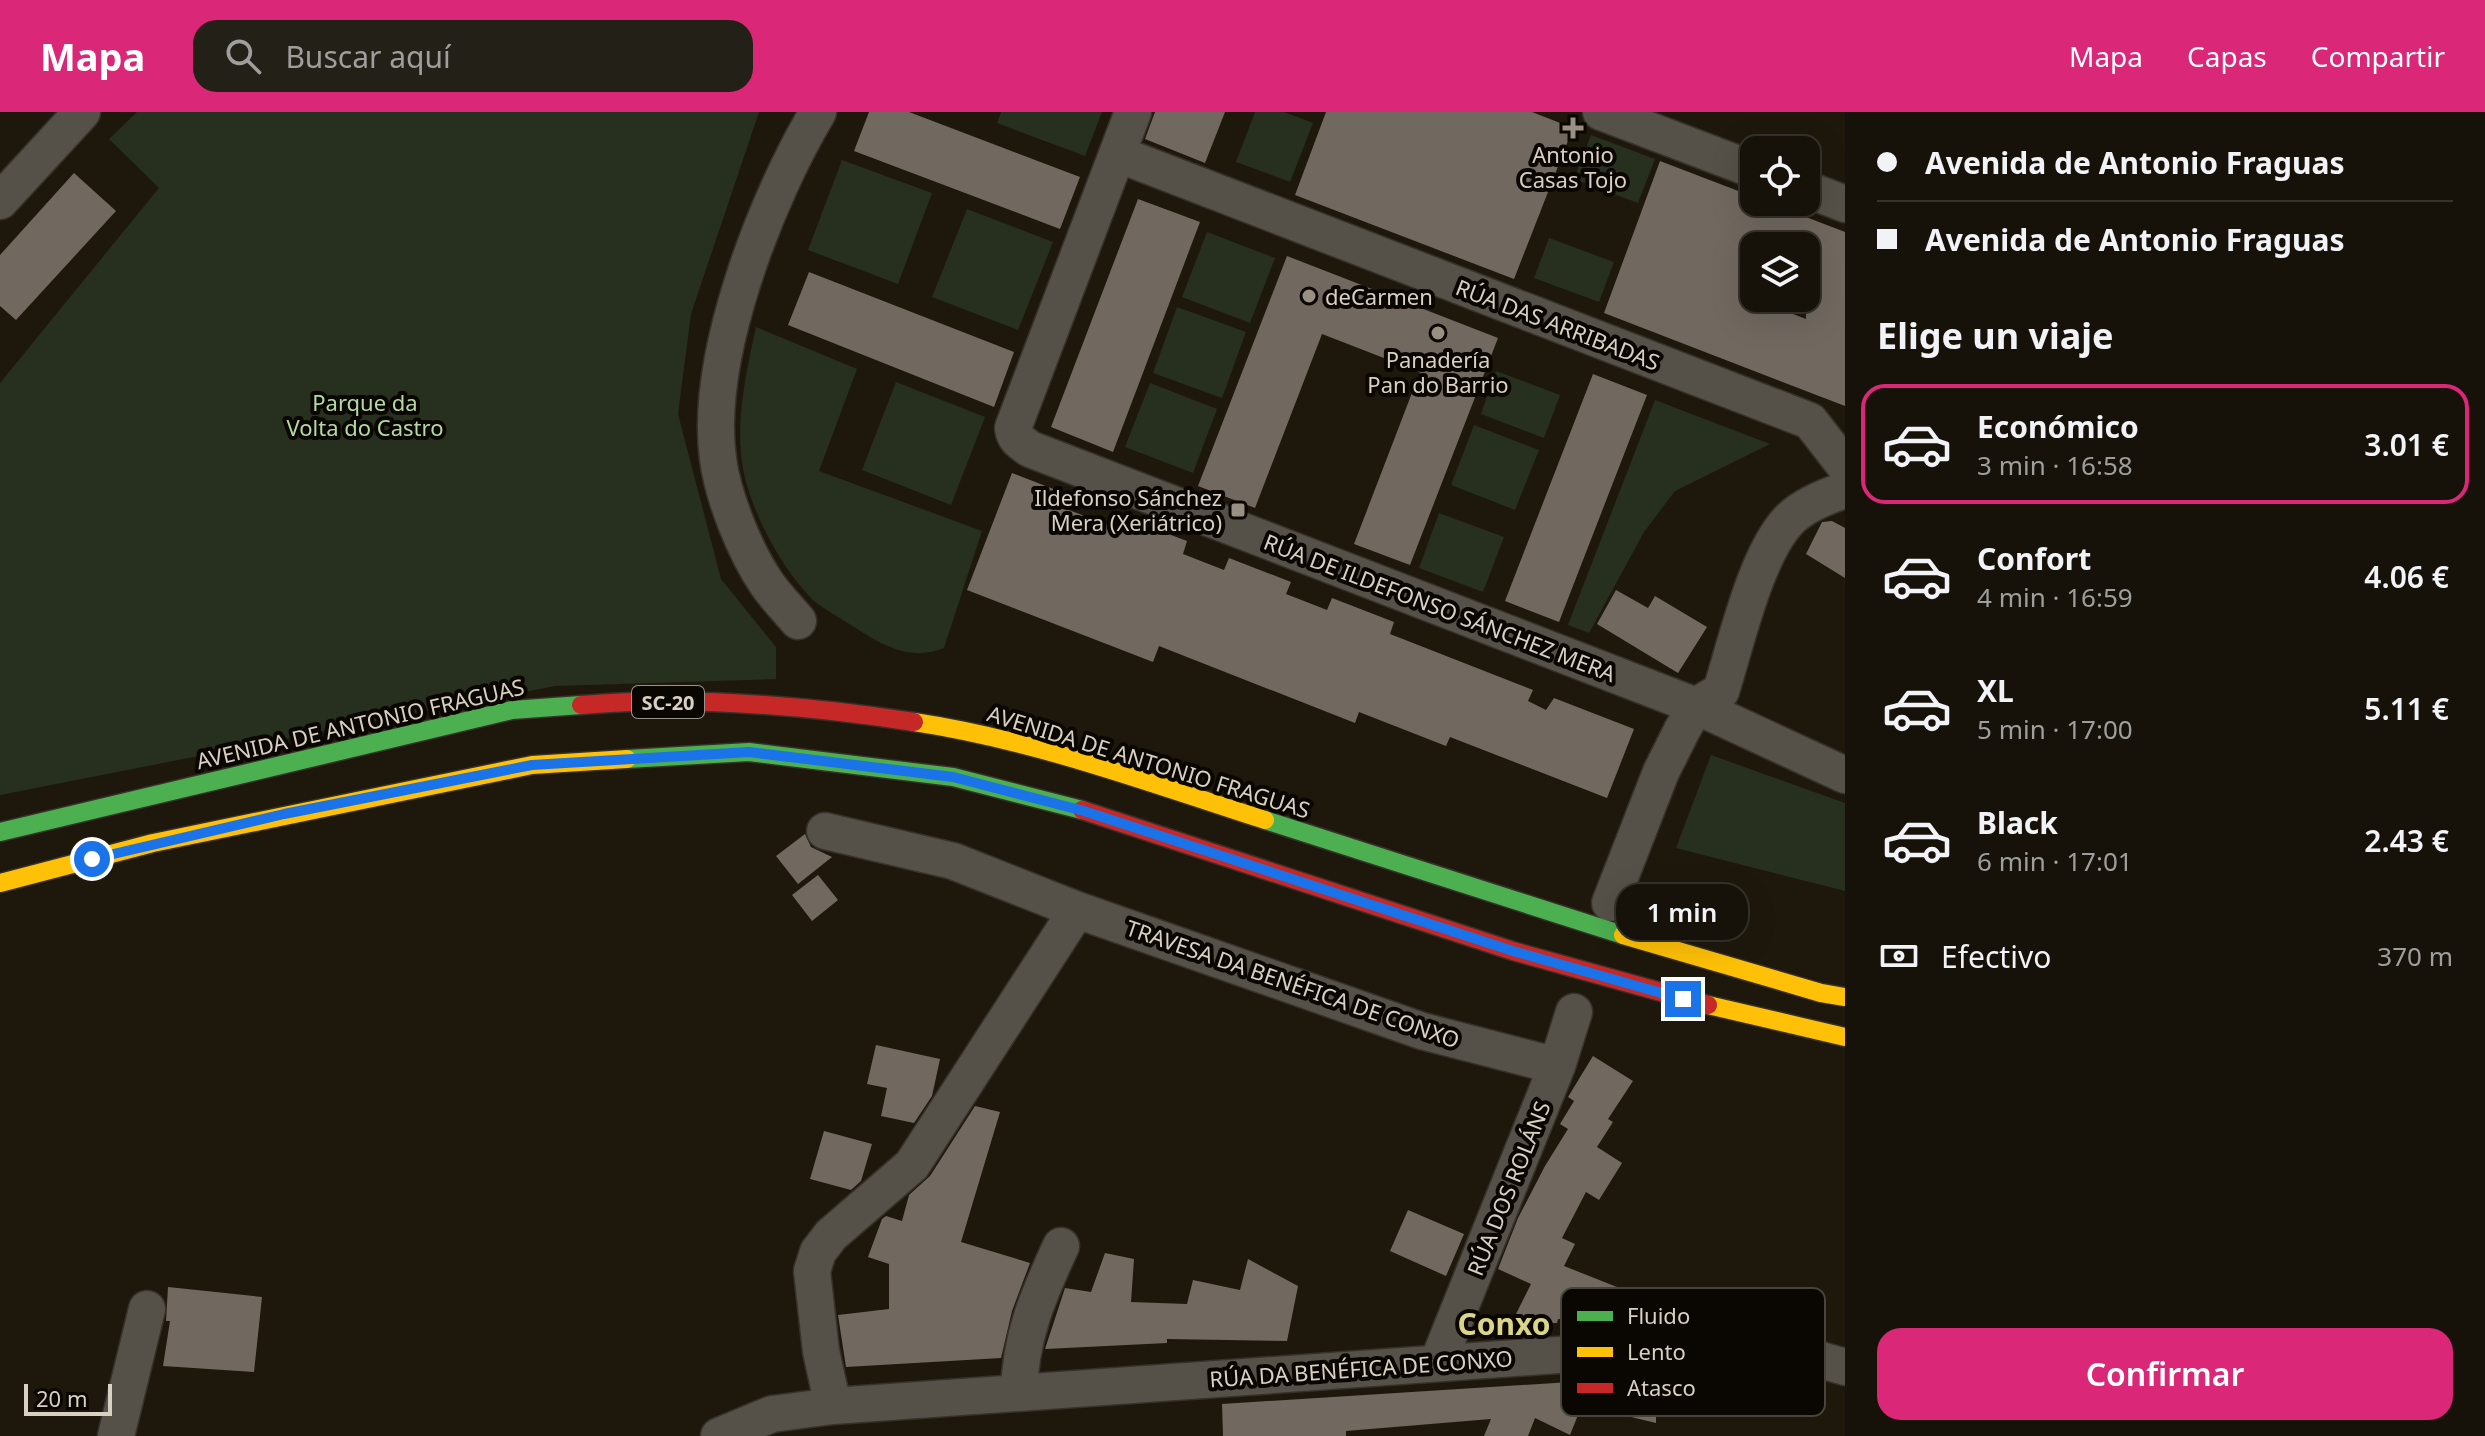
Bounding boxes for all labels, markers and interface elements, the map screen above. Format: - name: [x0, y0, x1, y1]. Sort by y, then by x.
- search box: [193, 20, 753, 92]
- text: Mapa: [40, 30, 145, 82]
- icon: search: [221, 34, 265, 78]
- text: Buscar aquí: [285, 36, 451, 77]
- text: Mapa: [2069, 37, 2143, 75]
- text: Capas: [2187, 37, 2267, 75]
- text: Compartir: [2311, 37, 2445, 75]
- marker: Antonio Casas Tojo: [1564, 119, 1582, 137]
- map controls: [1740, 136, 1820, 312]
- button: locate: [1740, 136, 1820, 216]
- place label: Antonio Casas Tojo: [1519, 139, 1627, 194]
- text: Avenida de Antonio Fraguas: [1925, 142, 2344, 183]
- text: Avenida de Antonio Fraguas: [1925, 219, 2344, 260]
- button: layers: [1740, 232, 1820, 312]
- street label: RÚA DAS ARRIBADAS: [1452, 271, 1664, 377]
- place label: deCarmen: [1325, 281, 1433, 311]
- marker: deCarmen: [1300, 287, 1318, 305]
- text: Elige un viaje: [1877, 311, 2114, 360]
- marker: Panadería Pan do Barrio: [1429, 324, 1447, 342]
- place label: Panadería Pan do Barrio: [1367, 344, 1509, 399]
- park label: Parque da Volta do Castro: [287, 387, 444, 442]
- text: Económico: [1977, 406, 2139, 447]
- icon: car: [1881, 408, 1953, 480]
- text: 3.01 €: [2364, 424, 2449, 465]
- text: 3 min · 16:58: [1977, 447, 2133, 483]
- place label: Ildefonso Sánchez Mera (Xeriátrico): [1034, 482, 1222, 537]
- marker: Ildefonso Sánchez Mera (Xeriátrico): [1229, 501, 1247, 519]
- street label: RÚA DE ILDEFONSO SÁNCHEZ MERA: [1260, 526, 1621, 688]
- text: Confort: [1977, 538, 2091, 579]
- icon: car: [1881, 540, 1953, 612]
- text: 4.06 €: [2364, 556, 2449, 597]
- text: 4 min · 16:59: [1977, 579, 2133, 615]
- text: XL: [1977, 670, 2014, 711]
- street label: AVENIDA DE ANTONIO FRAGUAS: [193, 671, 527, 775]
- icon: car: [1881, 672, 1953, 744]
- road number: SC-20: [632, 686, 704, 718]
- text: 5.11 €: [2364, 688, 2449, 729]
- street label: AVENIDA DE ANTONIO FRAGUAS: [984, 698, 1314, 824]
- text: 5 min · 17:00: [1977, 711, 2133, 747]
- text: Black: [1977, 802, 2058, 843]
- icon: car: [1881, 804, 1953, 876]
- text: 2.43 €: [2364, 820, 2449, 861]
- route start: [74, 841, 110, 877]
- text: 6 min · 17:01: [1977, 843, 2133, 879]
- callout: 1 min: [1617, 883, 1749, 939]
- text: 1 min: [1647, 894, 1717, 930]
- street label: TRAVESA DA BENÉFICA DE CONXO: [1122, 912, 1464, 1054]
- icon: cash: [1877, 934, 1921, 978]
- text: Efectivo: [1941, 936, 2051, 977]
- text: 370 m: [2377, 938, 2453, 974]
- route end: [1665, 981, 1701, 1017]
- street label: RÚA DOS ROLÁNS: [1459, 1096, 1557, 1280]
- legend: [1561, 1288, 1825, 1416]
- text: Fluido: [1627, 1300, 1690, 1330]
- district label: Conxo: [1458, 1303, 1551, 1344]
- button: Confirmar: [1877, 1328, 2453, 1420]
- text: Lento: [1627, 1336, 1686, 1366]
- street label: RÚA DA BENÉFICA DE CONXO: [1208, 1342, 1514, 1394]
- text: Atasco: [1627, 1372, 1696, 1402]
- scale bar: [24, 1380, 112, 1416]
- text: 20 m: [36, 1383, 87, 1413]

